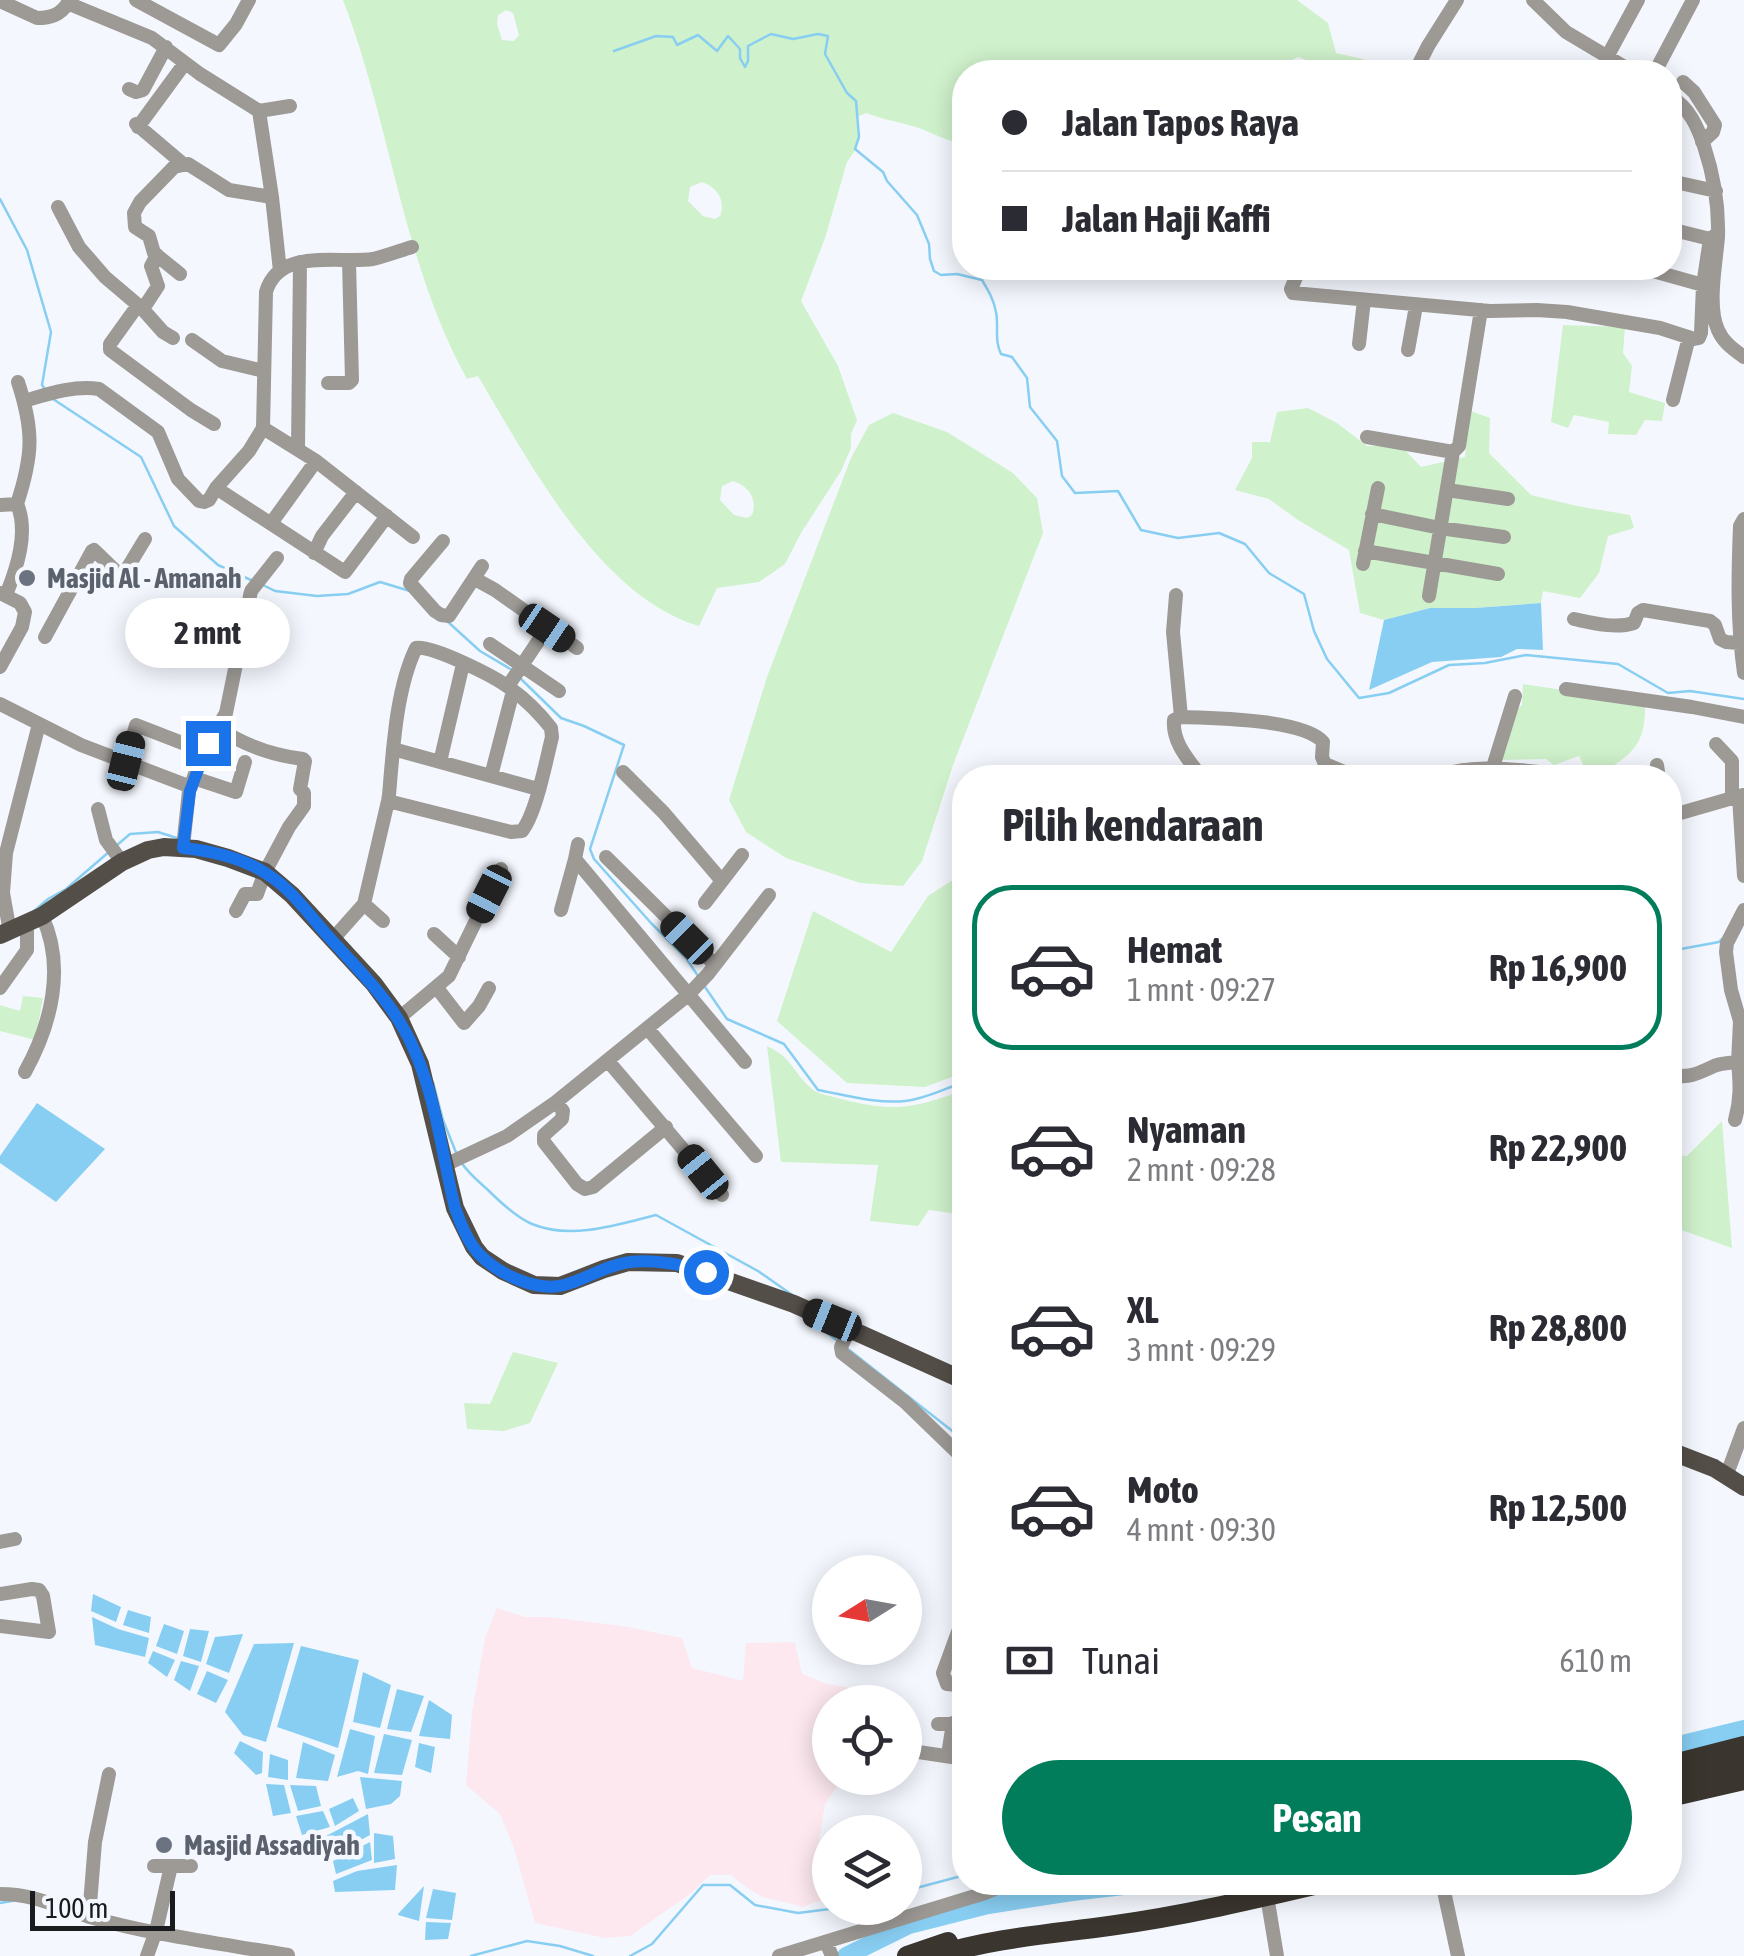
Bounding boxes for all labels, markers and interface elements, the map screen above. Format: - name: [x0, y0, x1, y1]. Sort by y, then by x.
- text: Jalan Tapos Raya: [1062, 101, 1299, 144]
- text: Jalan Haji Kaffi: [1062, 197, 1271, 240]
- place label: Masjid Al - Amanah: [47, 562, 242, 594]
- marker: Masjid Al - Amanah: [16, 567, 38, 589]
- callout: 2 mnt: [126, 598, 290, 668]
- car: [514, 599, 580, 657]
- text: 2 mnt: [174, 614, 241, 651]
- route end: [186, 721, 231, 766]
- car: [104, 728, 148, 794]
- text: Pilih kendaraan: [1002, 799, 1264, 851]
- car: [462, 860, 516, 928]
- car: [655, 906, 719, 970]
- icon: car: [1007, 923, 1097, 1013]
- text: Hemat: [1127, 928, 1222, 971]
- text: Rp 16,900: [1489, 946, 1627, 989]
- text: 1 mnt · 09:27: [1127, 971, 1276, 1008]
- icon: car: [1007, 1103, 1097, 1193]
- text: Nyaman: [1127, 1108, 1246, 1151]
- text: Rp 22,900: [1489, 1126, 1627, 1169]
- car: [672, 1139, 734, 1205]
- text: 2 mnt · 09:28: [1127, 1151, 1276, 1188]
- route start: [684, 1250, 729, 1295]
- icon: car: [1007, 1283, 1097, 1373]
- text: XL: [1127, 1288, 1159, 1331]
- car: [799, 1295, 865, 1345]
- text: Rp 28,800: [1489, 1306, 1627, 1349]
- text: 3 mnt · 09:29: [1127, 1331, 1276, 1368]
- icon: car: [1007, 1463, 1097, 1553]
- text: Moto: [1127, 1468, 1199, 1511]
- text: Rp 12,500: [1489, 1486, 1627, 1529]
- text: 4 mnt · 09:30: [1127, 1511, 1276, 1548]
- north arrow: [812, 1555, 922, 1665]
- map controls: [812, 1555, 922, 1925]
- icon: cash: [1002, 1633, 1057, 1688]
- text: Tunai: [1082, 1639, 1160, 1682]
- text: 610 m: [1559, 1642, 1632, 1679]
- button: locate: [812, 1685, 922, 1795]
- button: Pesan: [1002, 1760, 1632, 1875]
- button: layers: [812, 1815, 922, 1925]
- place label: Masjid Assadiyah: [184, 1829, 360, 1861]
- marker: Masjid Assadiyah: [153, 1834, 175, 1856]
- scale bar: [30, 1886, 175, 1930]
- text: 100 m: [45, 1892, 108, 1924]

